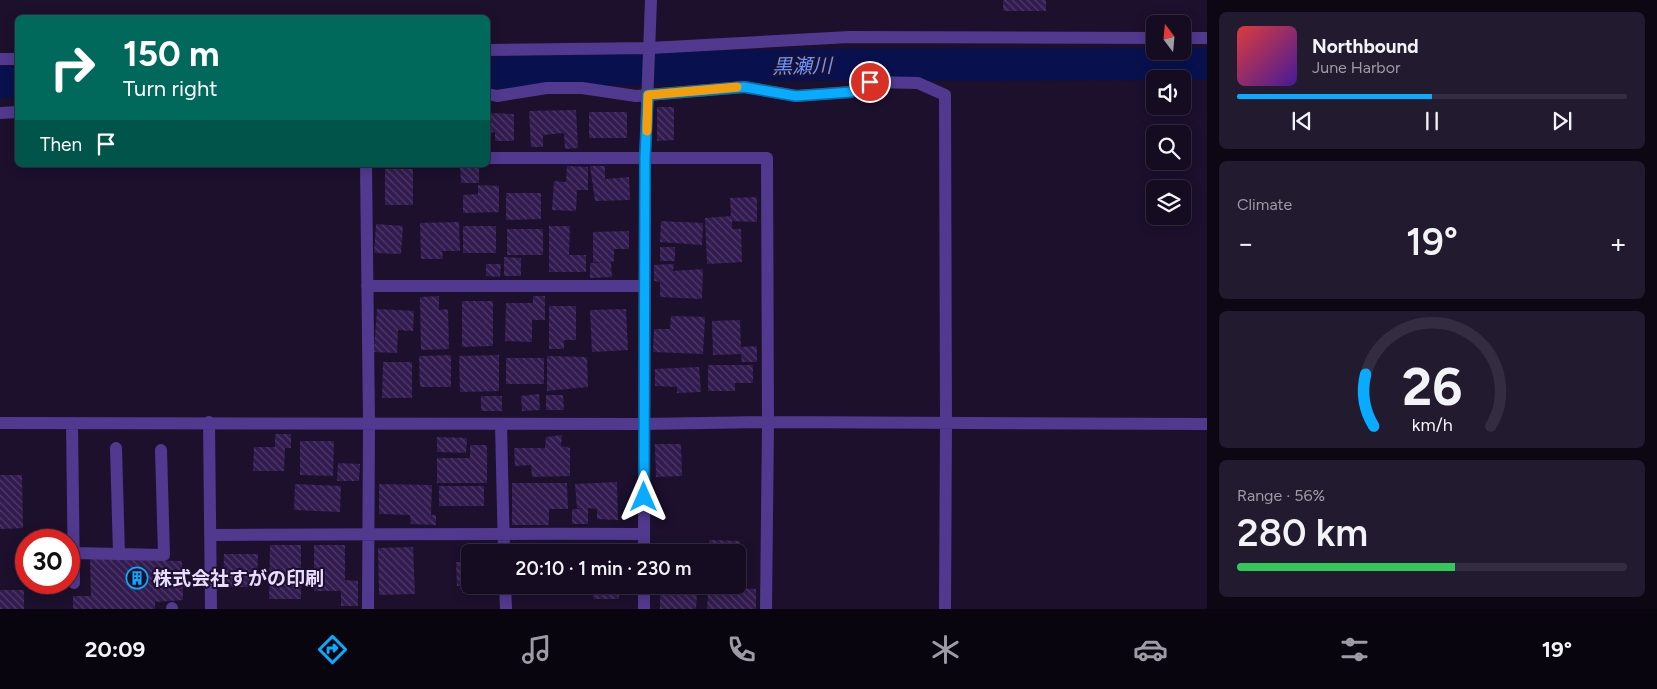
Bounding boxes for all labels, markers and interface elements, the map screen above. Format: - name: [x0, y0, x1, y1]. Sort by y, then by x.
- north arrow: [1146, 15, 1191, 60]
- map controls: [1146, 15, 1191, 225]
- text: 150 m: [123, 33, 220, 75]
- icon: right: [40, 35, 105, 100]
- text: Northbound: [1312, 35, 1419, 58]
- water label: 黒瀬川: [772, 53, 834, 79]
- text: June Harbor: [1312, 58, 1400, 77]
- pin: [849, 61, 891, 103]
- icon: arrive: [856, 68, 884, 96]
- button: sound: [1146, 70, 1191, 115]
- text: Turn right: [123, 75, 218, 102]
- icon: previous: [1288, 107, 1316, 135]
- icon: pause: [1418, 107, 1446, 135]
- icon: next: [1548, 107, 1576, 135]
- button: search: [1146, 125, 1191, 170]
- icon: arrive: [92, 130, 120, 158]
- text: Then: [40, 133, 82, 156]
- button: layers: [1146, 180, 1191, 225]
- text: Climate: [1237, 195, 1292, 214]
- text: 19°: [1406, 219, 1458, 265]
- text: −: [1237, 226, 1254, 260]
- text: +: [1610, 226, 1627, 260]
- text: 26: [1402, 356, 1462, 418]
- text: km/h: [1412, 414, 1452, 435]
- position arrow: [617, 470, 669, 522]
- text: Range · 56%: [1237, 486, 1325, 505]
- text: 280 km: [1237, 510, 1368, 556]
- speed limit sign: 30: [15, 529, 80, 594]
- text: 20:10 · 1 min · 230 m: [516, 557, 691, 580]
- building icon: 株式会社すがの印刷: [125, 566, 149, 590]
- place label: 株式会社すがの印刷: [153, 567, 324, 590]
- icon: directions: [315, 632, 350, 667]
- icon: music: [519, 632, 554, 667]
- icon: phone: [724, 632, 759, 667]
- icon: climate: [928, 632, 963, 667]
- icon: car: [1133, 632, 1168, 667]
- icon: filters: [1337, 632, 1372, 667]
- text: 20:09: [85, 636, 145, 663]
- text: 19°: [1542, 636, 1572, 663]

